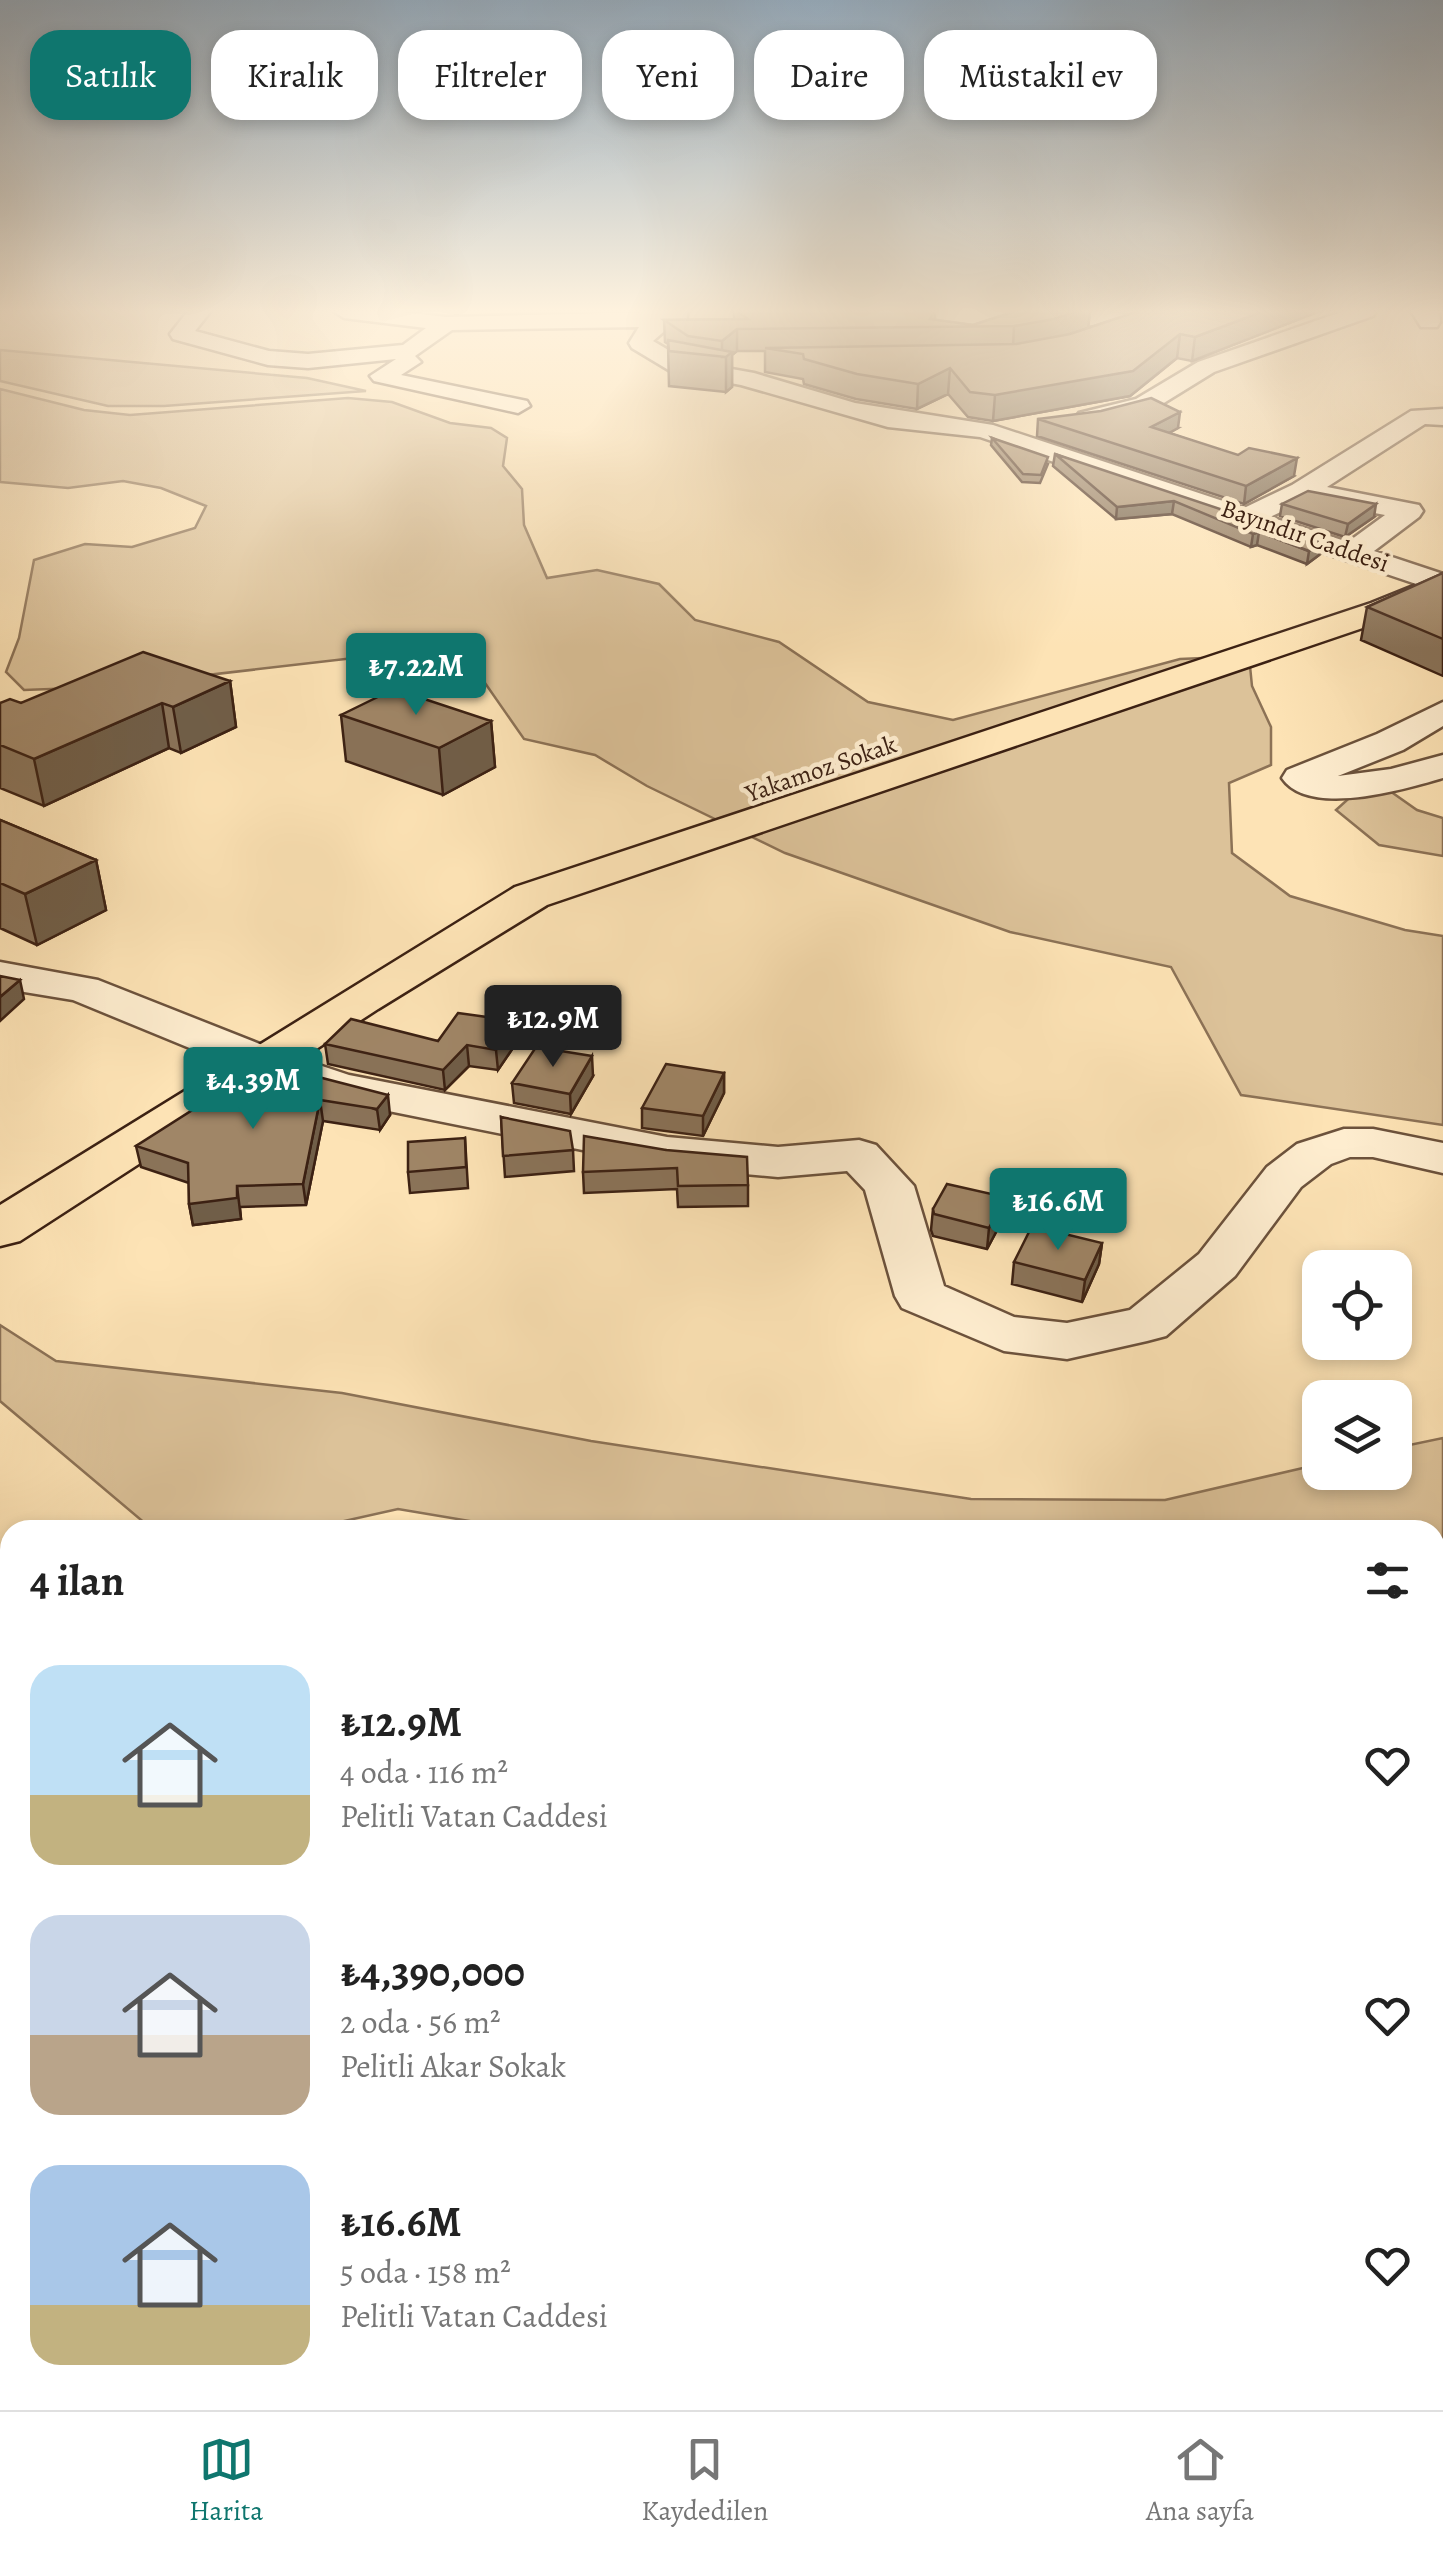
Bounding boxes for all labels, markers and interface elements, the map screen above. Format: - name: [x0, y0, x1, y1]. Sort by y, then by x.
- chip: Satılık: [30, 30, 191, 120]
- chip: Kiralık: [211, 30, 378, 120]
- chip: Filtreler: [398, 30, 582, 120]
- chip: Yeni: [602, 30, 734, 120]
- chip: Daire: [754, 30, 904, 120]
- chip: Müstakil ev: [924, 30, 1157, 120]
- street label: Bayındır Caddesi: [1217, 491, 1393, 581]
- pin: ₺7.22M: [335, 633, 497, 718]
- text: ₺7.22M: [368, 643, 464, 687]
- street label: Yakamoz Sokak: [740, 727, 902, 811]
- pin: ₺12.9M: [472, 985, 634, 1070]
- text: ₺12.9M: [506, 995, 600, 1039]
- pin: ₺4.39M: [172, 1047, 334, 1132]
- text: ₺4.39M: [206, 1057, 300, 1101]
- pin: ₺16.6M: [977, 1168, 1139, 1253]
- text: ₺16.6M: [1012, 1178, 1104, 1222]
- map controls: [1302, 1250, 1412, 1490]
- button: locate: [1302, 1250, 1412, 1360]
- button: layers: [1302, 1380, 1412, 1490]
- text: 4 ilan: [30, 1552, 124, 1609]
- icon: filters: [1360, 1553, 1415, 1608]
- text: ₺12.9M: [340, 1693, 462, 1750]
- icon: home: [110, 1705, 230, 1825]
- icon: heart: [1360, 1738, 1415, 1793]
- text: 4 oda · 116 m²: [340, 1750, 508, 1794]
- text: Pelitli Vatan Caddesi: [340, 1794, 608, 1838]
- text: ₺4,390,000: [340, 1943, 525, 2000]
- icon: home: [110, 1955, 230, 2075]
- icon: heart: [1360, 1988, 1415, 2043]
- text: 2 oda · 56 m²: [340, 2000, 501, 2044]
- text: Pelitli Akar Sokak: [340, 2044, 566, 2088]
- text: ₺16.6M: [340, 2193, 462, 2250]
- icon: home: [110, 2205, 230, 2325]
- icon: heart: [1360, 2238, 1415, 2293]
- text: 5 oda · 158 m²: [340, 2250, 511, 2294]
- text: Pelitli Vatan Caddesi: [340, 2294, 608, 2338]
- tab: Harita: [189, 2432, 263, 2530]
- tab: Kaydedilen: [641, 2432, 768, 2530]
- tab: Ana sayfa: [1146, 2432, 1254, 2530]

